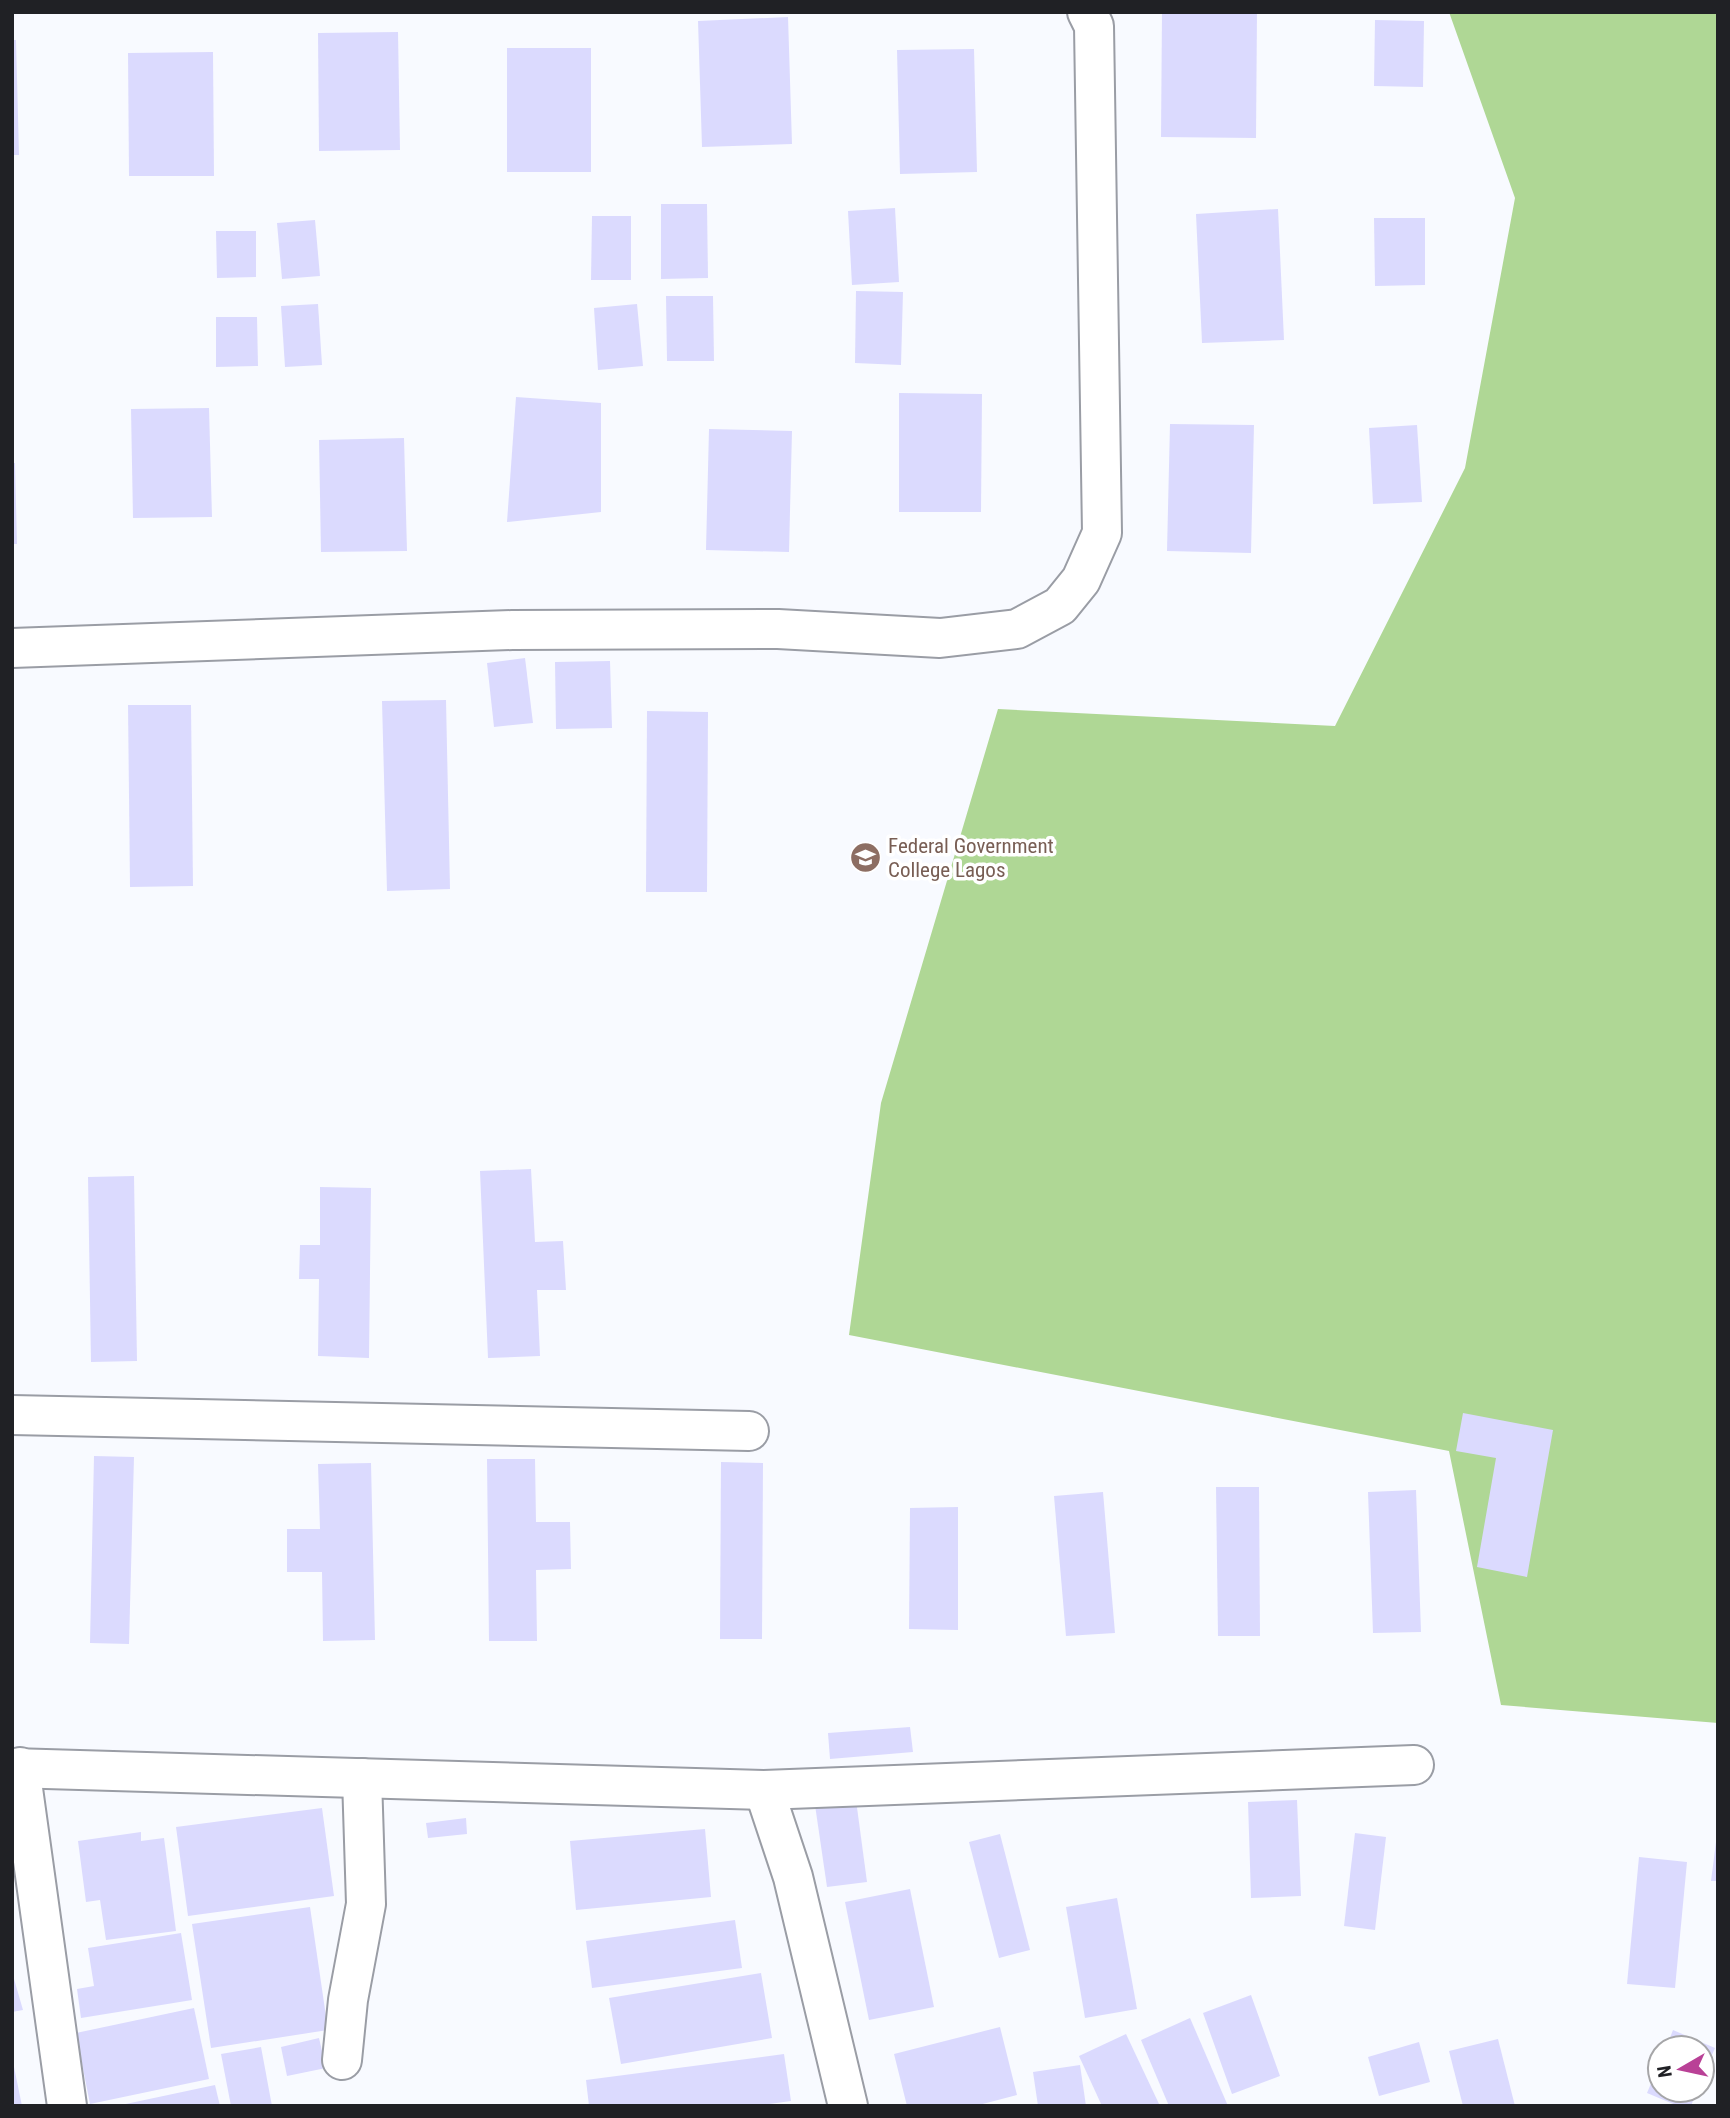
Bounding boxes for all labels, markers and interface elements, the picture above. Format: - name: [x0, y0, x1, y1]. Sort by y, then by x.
- place label: Federal Government College Lagos: [888, 834, 1054, 882]
- school or university icon: Federal Government College Lagos: [848, 841, 882, 875]
- north arrow: [1646, 2034, 1716, 2104]
- text: N: [1652, 2064, 1677, 2079]

